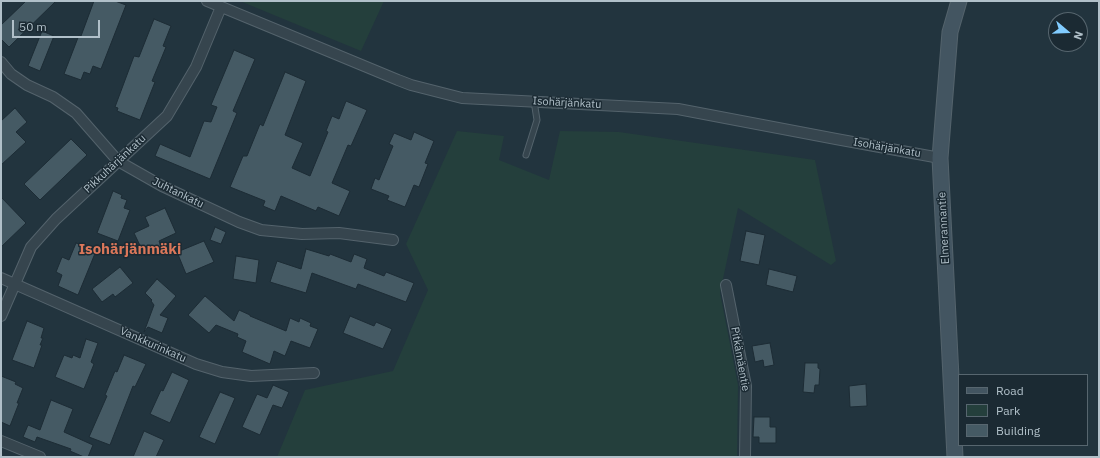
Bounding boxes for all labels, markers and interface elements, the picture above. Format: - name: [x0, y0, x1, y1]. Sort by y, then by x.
- scale bar: [14, 12, 102, 38]
- north arrow: [1048, 12, 1088, 52]
- text: 50 m: [19, 19, 47, 34]
- text: N: [1070, 30, 1086, 42]
- street label: Isohärjänkatu: [532, 95, 602, 111]
- street label: Pikkuhärjänkatu: [81, 132, 149, 196]
- street label: Isohärjänkatu: [852, 136, 922, 160]
- street label: Juhtankatu: [150, 175, 206, 211]
- street label: Elmerannantie: [936, 192, 952, 264]
- district label: Isohärjänmäki: [79, 241, 181, 259]
- street label: Vankkurinkatu: [118, 325, 188, 365]
- street label: Pitkämäentie: [728, 326, 752, 392]
- legend: [958, 374, 1088, 446]
- text: Road: [996, 383, 1024, 398]
- text: Park: [996, 403, 1020, 418]
- text: Building: [996, 423, 1040, 438]

